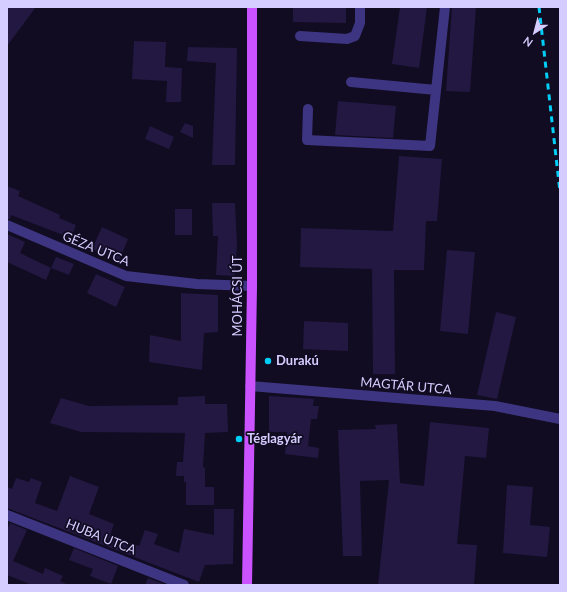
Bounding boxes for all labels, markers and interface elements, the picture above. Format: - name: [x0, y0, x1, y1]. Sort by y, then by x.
- north arrow: [515, 12, 555, 52]
- text: N: [520, 34, 535, 50]
- street label: GÉZA UTCA: [60, 228, 132, 270]
- street label: MOHÁCSI ÚT: [230, 256, 246, 336]
- place label: Durakú: [276, 353, 319, 369]
- marker: Durakú: [263, 356, 273, 366]
- street label: MAGTÁR UTCA: [360, 374, 452, 398]
- place label: Téglagyár: [247, 431, 302, 447]
- marker: Téglagyár: [234, 434, 244, 444]
- street label: HUBA UTCA: [64, 516, 138, 558]

